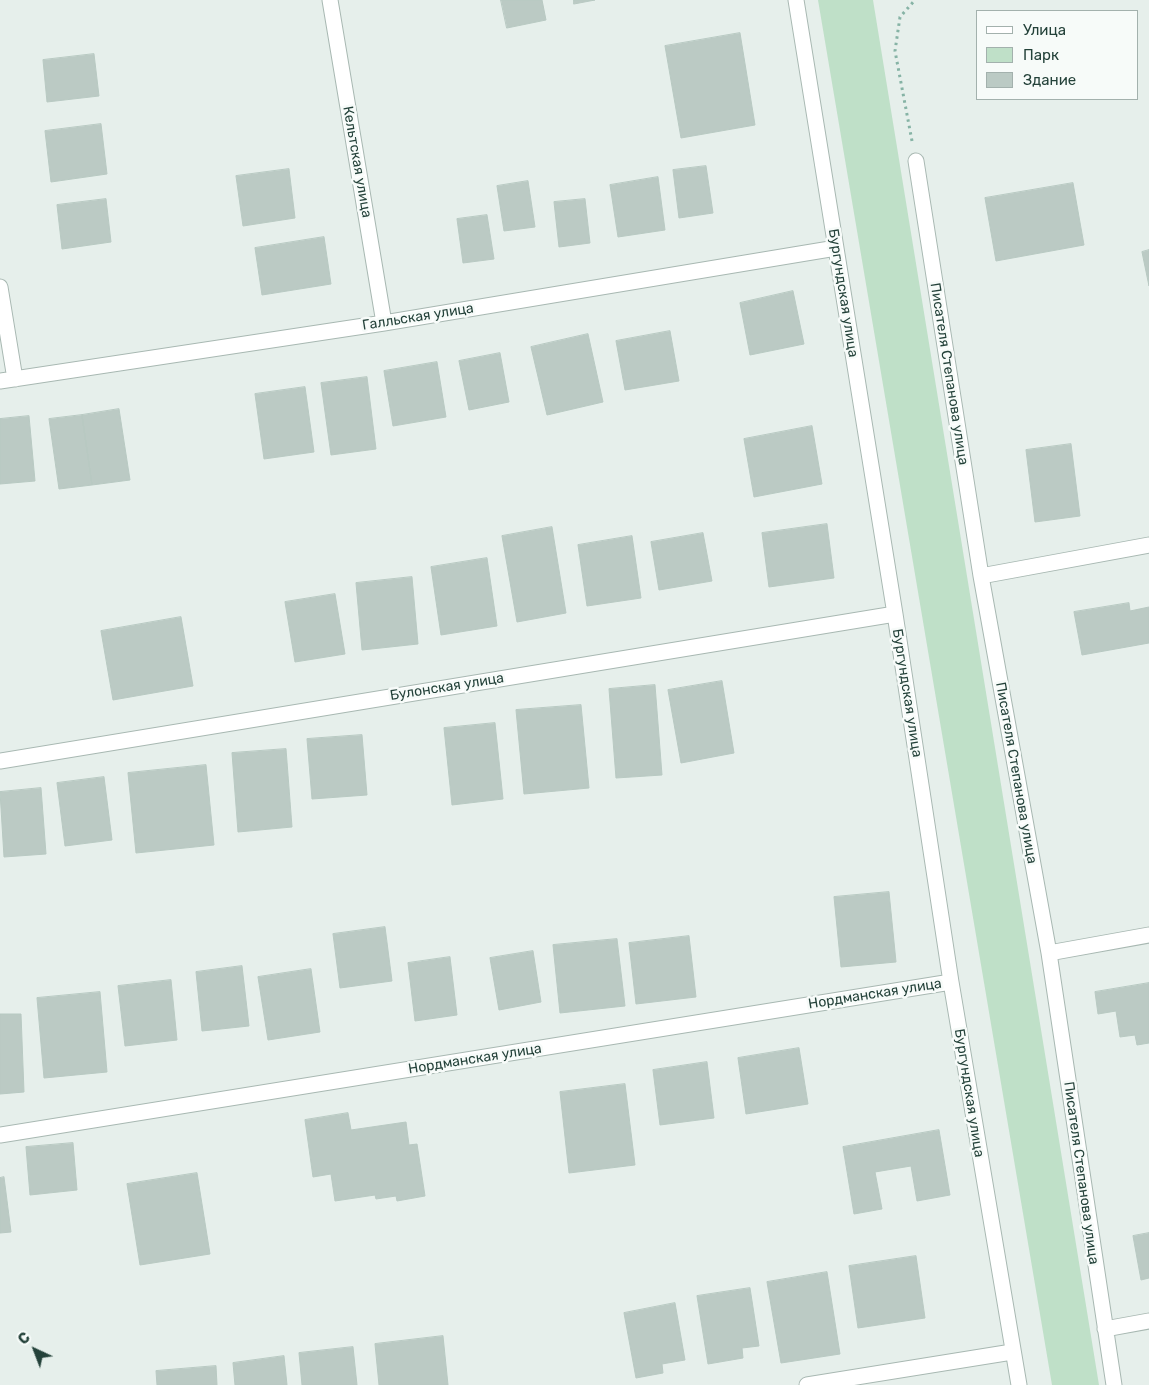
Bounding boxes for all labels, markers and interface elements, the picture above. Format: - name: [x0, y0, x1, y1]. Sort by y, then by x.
- legend: [976, 10, 1139, 100]
- text: Улица: [1023, 21, 1066, 39]
- text: Парк: [1023, 46, 1059, 64]
- text: Здание: [1023, 71, 1076, 89]
- street label: Кельтская улица: [339, 105, 375, 219]
- street label: Бургундская улица: [825, 228, 861, 358]
- street label: Писателя Степанова улица: [926, 282, 972, 466]
- street label: Галльская улица: [361, 300, 475, 334]
- street label: Бургундская улица: [889, 628, 925, 758]
- street label: Булонская улица: [389, 670, 505, 704]
- street label: Писателя Степанова улица: [992, 681, 1040, 865]
- street label: Нордманская улица: [807, 975, 943, 1013]
- street label: Бургундская улица: [951, 1028, 987, 1158]
- street label: Нордманская улица: [407, 1040, 543, 1078]
- street label: Писателя Степанова улица: [1060, 1081, 1102, 1265]
- north arrow: [10, 1325, 60, 1375]
- text: С: [15, 1329, 34, 1348]

